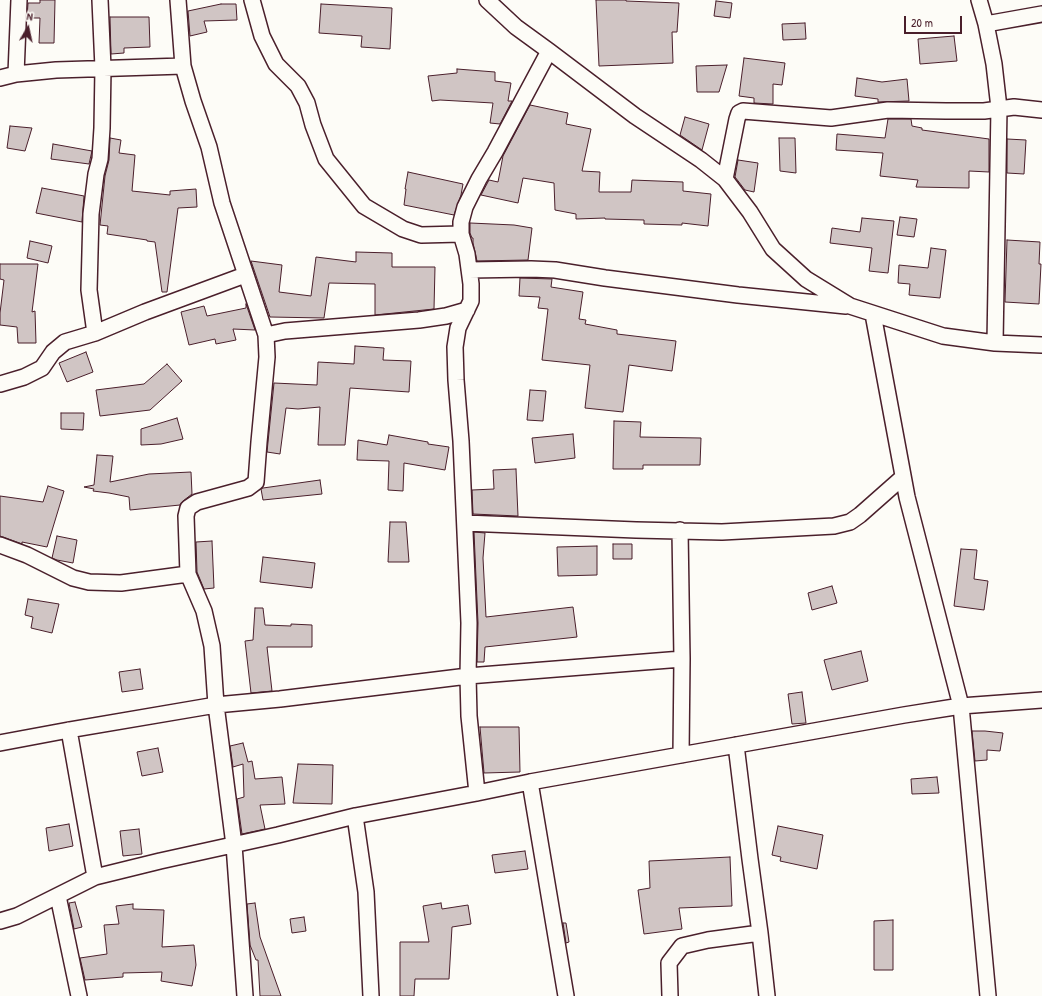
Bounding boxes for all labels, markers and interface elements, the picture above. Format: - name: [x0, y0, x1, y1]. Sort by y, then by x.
- north arrow: [8, 8, 48, 48]
- scale bar: [906, 8, 964, 34]
- text: N: [26, 9, 34, 24]
- text: 20 m: [911, 14, 933, 31]

